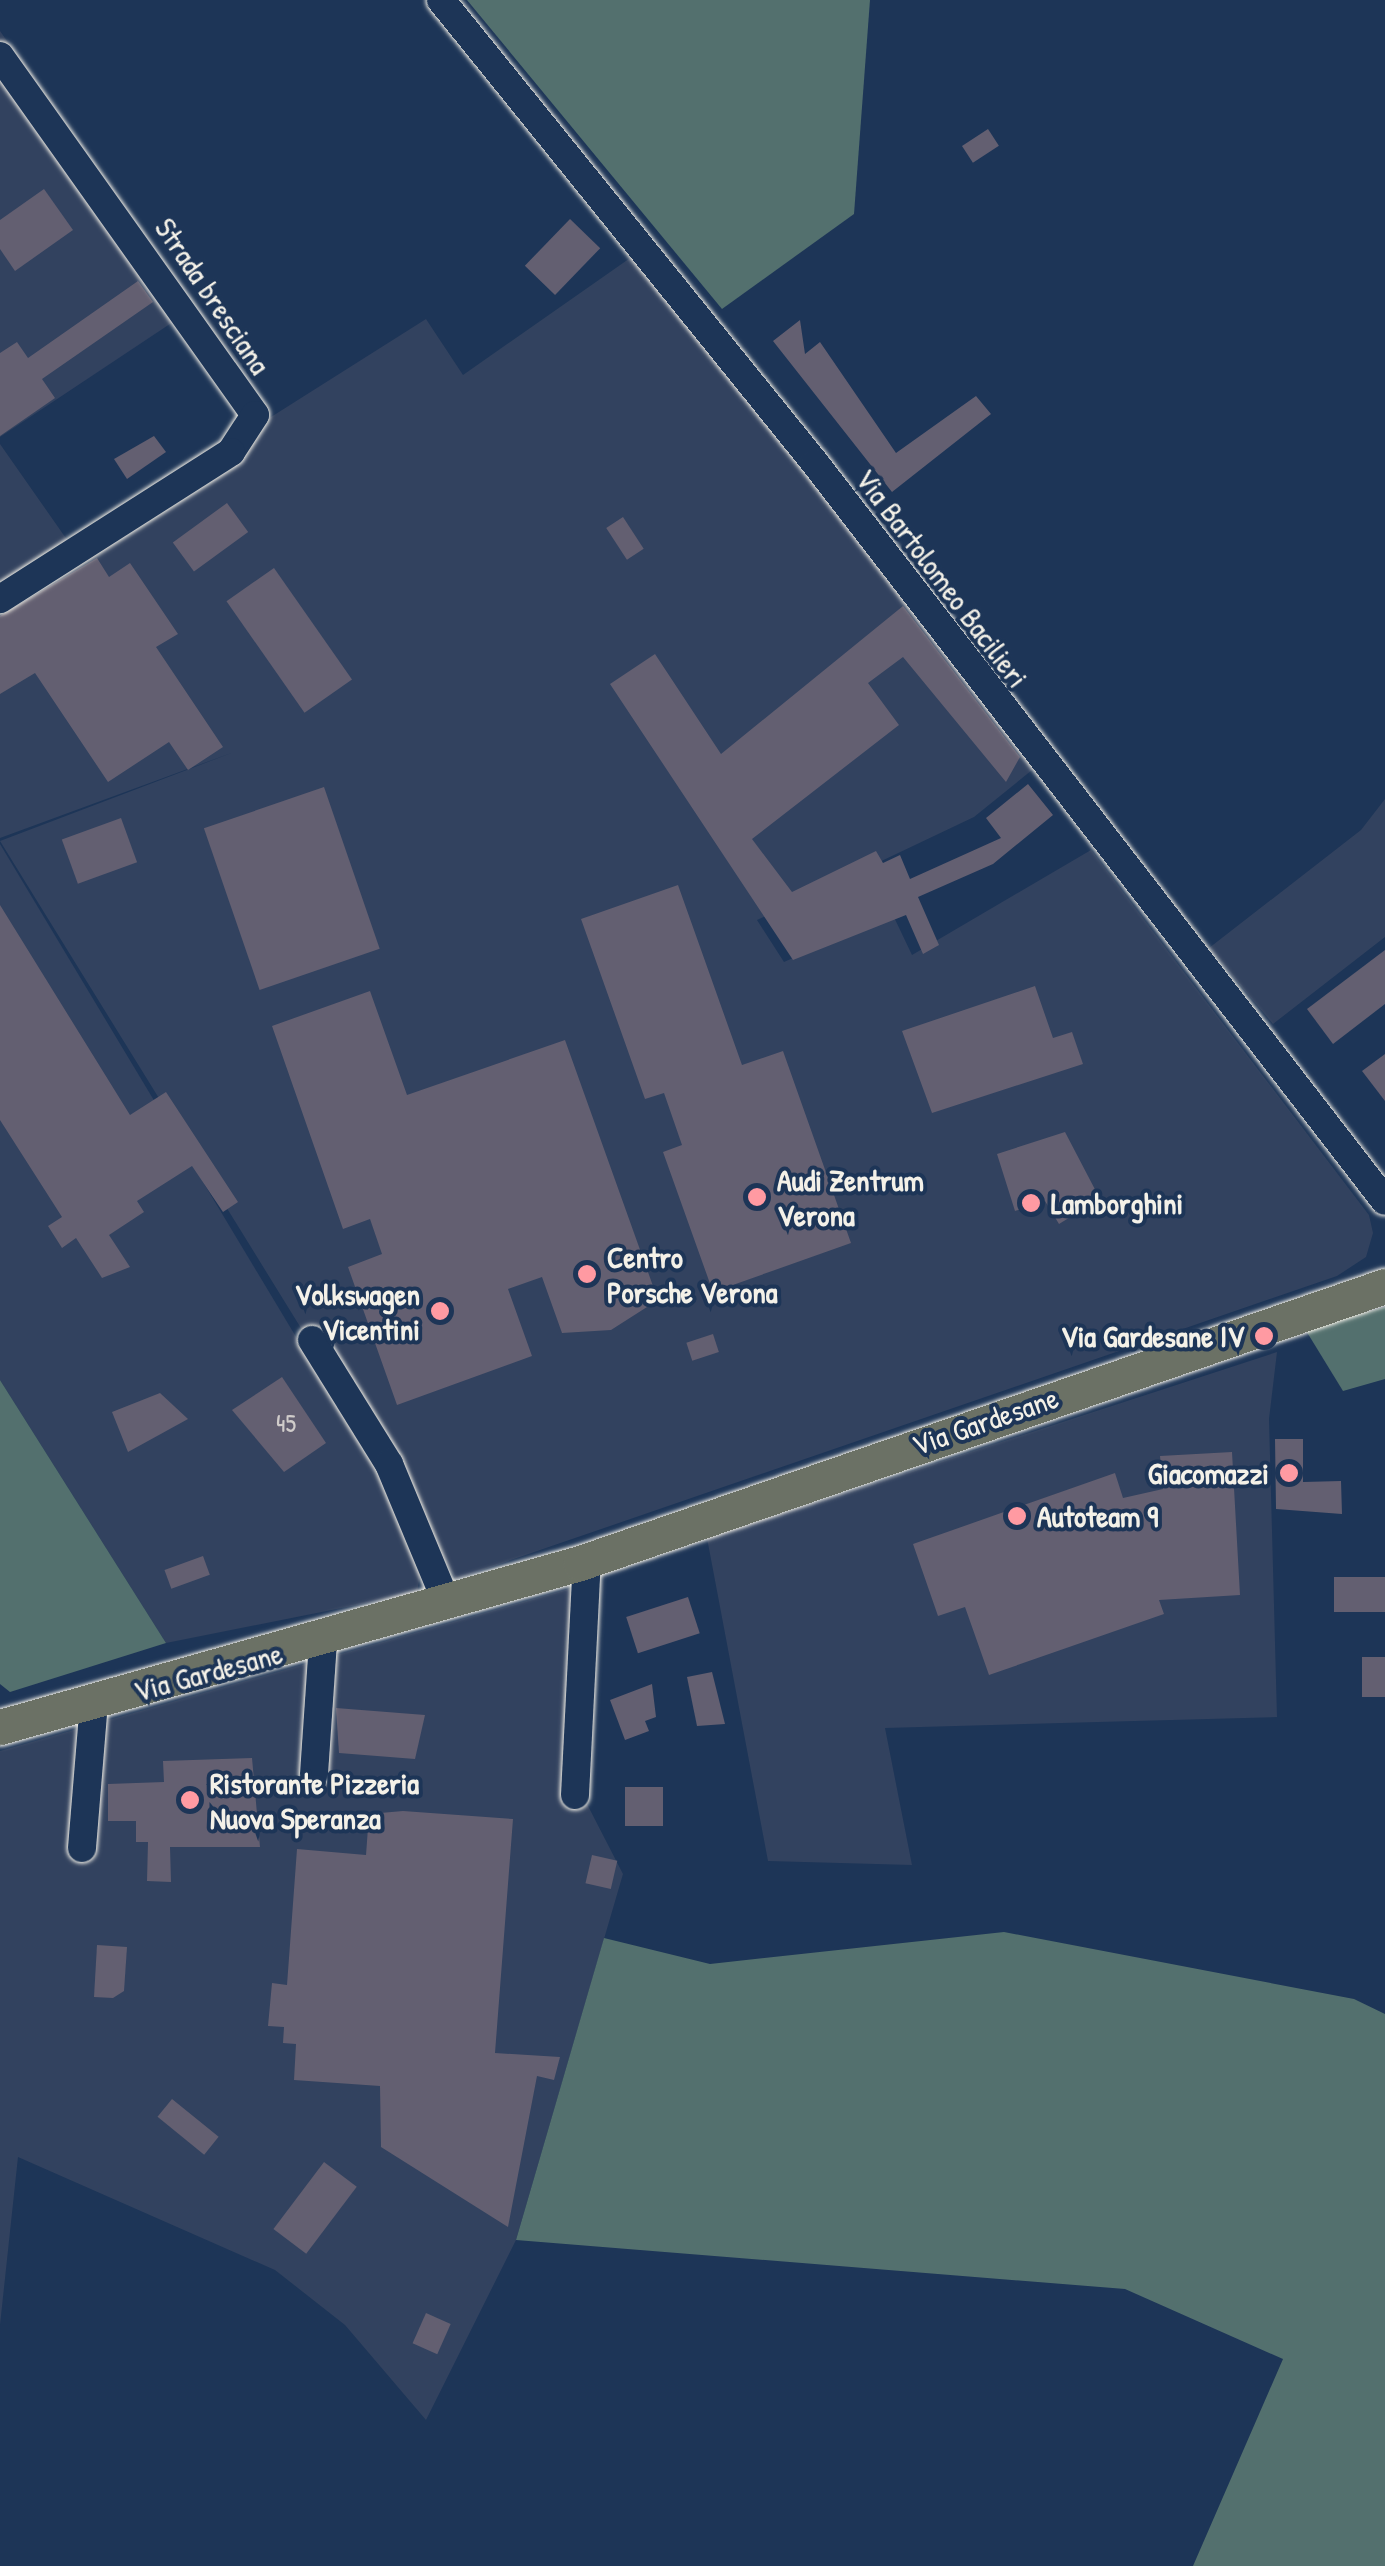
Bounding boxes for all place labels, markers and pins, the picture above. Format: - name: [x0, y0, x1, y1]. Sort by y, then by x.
- place label: Audi Zentrum Verona: [777, 1162, 924, 1232]
- place label: Lamborghini: [1051, 1185, 1183, 1221]
- marker: Audi Zentrum Verona: [746, 1186, 768, 1208]
- marker: Lamborghini: [1020, 1192, 1042, 1214]
- place label: Centro Porsche Verona: [607, 1239, 777, 1310]
- marker: Centro Porsche Verona: [576, 1263, 598, 1285]
- place label: Volkswagen Vicentini: [295, 1276, 420, 1346]
- marker: Volkswagen Vicentini: [429, 1300, 451, 1322]
- place label: Via Gardesane IV: [1061, 1318, 1244, 1354]
- marker: Via Gardesane IV: [1253, 1325, 1275, 1347]
- place label: Giacomazzi: [1148, 1455, 1269, 1491]
- marker: Giacomazzi: [1278, 1462, 1300, 1484]
- place label: Autoteam 9: [1037, 1498, 1158, 1534]
- marker: Autoteam 9: [1006, 1505, 1028, 1527]
- place label: Ristorante Pizzeria Nuova Speranza: [210, 1765, 419, 1836]
- marker: Ristorante Pizzeria Nuova Speranza: [179, 1789, 201, 1811]

